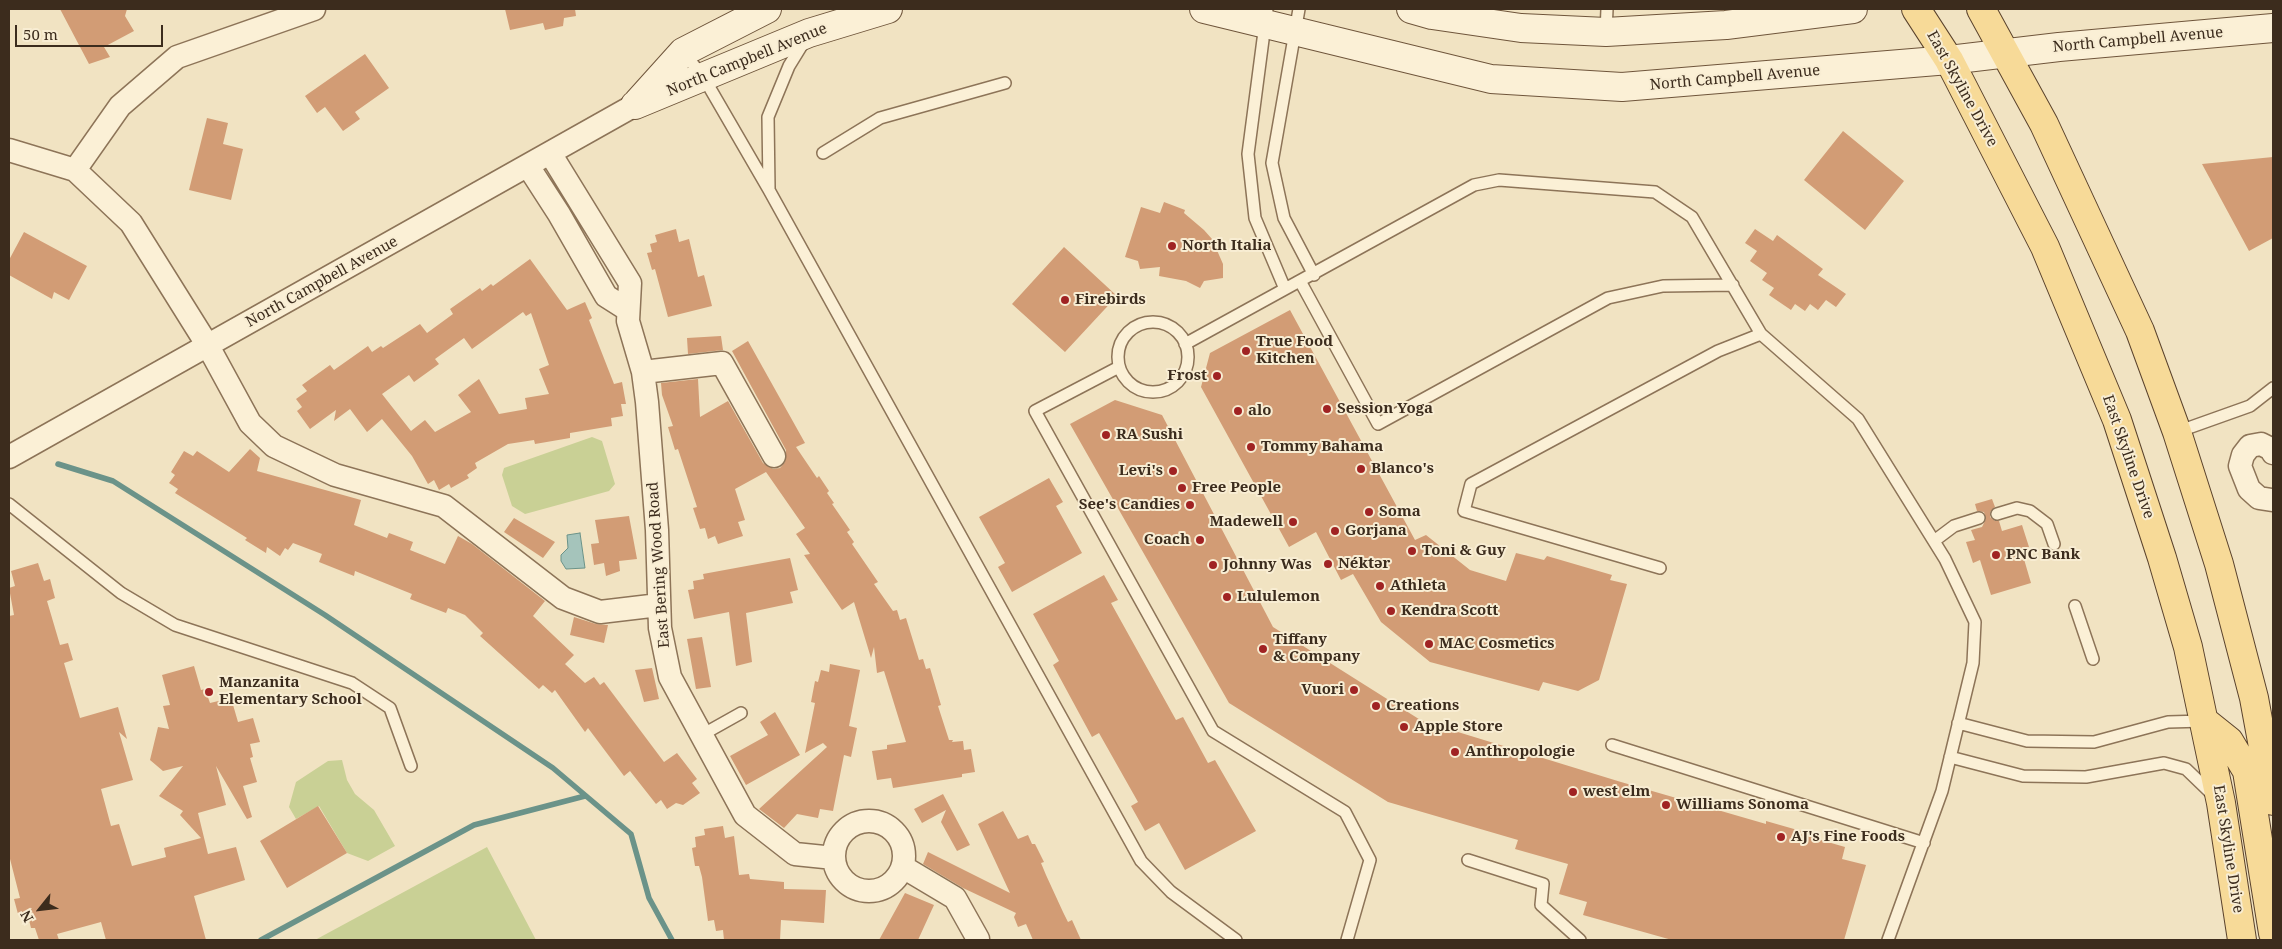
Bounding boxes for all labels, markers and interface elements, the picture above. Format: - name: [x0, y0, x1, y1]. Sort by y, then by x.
- scale bar: [18, 15, 165, 47]
- street label: North Campbell Avenue: [664, 20, 830, 100]
- text: 50 m: [23, 24, 58, 44]
- street label: North Campbell Avenue: [2052, 24, 2224, 56]
- street label: East Skyline Drive: [1923, 28, 2001, 150]
- street label: North Campbell Avenue: [1649, 62, 1821, 94]
- street label: North Campbell Avenue: [243, 233, 401, 331]
- place label: North Italia: [1182, 237, 1272, 255]
- marker: North Italia: [1166, 240, 1178, 252]
- place label: Firebirds: [1075, 291, 1146, 309]
- marker: Firebirds: [1059, 294, 1071, 306]
- place label: True Food Kitchen: [1256, 333, 1333, 368]
- marker: True Food Kitchen: [1240, 345, 1252, 357]
- place label: Frost: [1167, 367, 1207, 385]
- marker: Frost: [1211, 370, 1223, 382]
- street label: East Skyline Drive: [2098, 393, 2158, 521]
- place label: Session Yoga: [1337, 400, 1433, 418]
- place label: alo: [1248, 402, 1271, 420]
- marker: Session Yoga: [1321, 403, 1333, 415]
- marker: alo: [1232, 405, 1244, 417]
- place label: RA Sushi: [1116, 426, 1183, 444]
- marker: RA Sushi: [1100, 429, 1112, 441]
- place label: Tommy Bahama: [1261, 438, 1383, 456]
- marker: Tommy Bahama: [1245, 441, 1257, 453]
- place label: Blanco's: [1371, 460, 1434, 478]
- place label: Levi's: [1119, 462, 1163, 480]
- marker: Blanco's: [1355, 463, 1367, 475]
- marker: Levi's: [1167, 465, 1179, 477]
- place label: Free People: [1192, 479, 1281, 497]
- street label: East Bering Wood Road: [644, 481, 674, 649]
- marker: Free People: [1176, 482, 1188, 494]
- place label: See's Candies: [1079, 496, 1180, 514]
- marker: See's Candies: [1184, 499, 1196, 511]
- place label: Soma: [1379, 503, 1421, 521]
- marker: Soma: [1363, 506, 1375, 518]
- place label: Madewell: [1209, 513, 1283, 531]
- marker: Madewell: [1287, 516, 1299, 528]
- place label: Gorjana: [1345, 522, 1407, 540]
- marker: Gorjana: [1329, 525, 1341, 537]
- place label: Coach: [1144, 531, 1190, 549]
- marker: Coach: [1194, 534, 1206, 546]
- place label: Toni & Guy: [1422, 542, 1506, 560]
- marker: Toni & Guy: [1406, 545, 1418, 557]
- place label: PNC Bank: [2006, 546, 2080, 564]
- marker: PNC Bank: [1990, 549, 2002, 561]
- place label: Néktər: [1338, 555, 1390, 573]
- place label: Johnny Was: [1223, 556, 1312, 574]
- marker: Néktər: [1322, 558, 1334, 570]
- marker: Johnny Was: [1207, 559, 1219, 571]
- place label: Athleta: [1390, 577, 1446, 595]
- marker: Athleta: [1374, 580, 1386, 592]
- place label: Lululemon: [1237, 588, 1320, 606]
- marker: Lululemon: [1221, 591, 1233, 603]
- place label: Kendra Scott: [1401, 602, 1498, 620]
- marker: Kendra Scott: [1385, 605, 1397, 617]
- place label: Tiffany & Company: [1273, 631, 1360, 666]
- place label: MAC Cosmetics: [1439, 635, 1555, 653]
- marker: MAC Cosmetics: [1423, 638, 1435, 650]
- marker: Tiffany & Company: [1257, 643, 1269, 655]
- place label: Manzanita Elementary School: [219, 674, 362, 709]
- place label: Vuori: [1301, 681, 1344, 699]
- marker: Vuori: [1348, 684, 1360, 696]
- marker: Manzanita Elementary School: [203, 686, 215, 698]
- place label: Creations: [1386, 697, 1459, 715]
- marker: Creations: [1370, 700, 1382, 712]
- place label: Apple Store: [1414, 718, 1503, 736]
- marker: Apple Store: [1398, 721, 1410, 733]
- place label: Anthropologie: [1465, 743, 1575, 761]
- marker: Anthropologie: [1449, 746, 1461, 758]
- place label: west elm: [1583, 783, 1650, 801]
- street label: East Skyline Drive: [2209, 784, 2247, 914]
- marker: west elm: [1567, 786, 1579, 798]
- place label: Williams Sonoma: [1676, 796, 1809, 814]
- marker: Williams Sonoma: [1660, 799, 1672, 811]
- place label: AJ's Fine Foods: [1791, 828, 1905, 846]
- marker: AJ's Fine Foods: [1775, 831, 1787, 843]
- north arrow: [15, 884, 65, 934]
- text: N: [15, 907, 37, 926]

